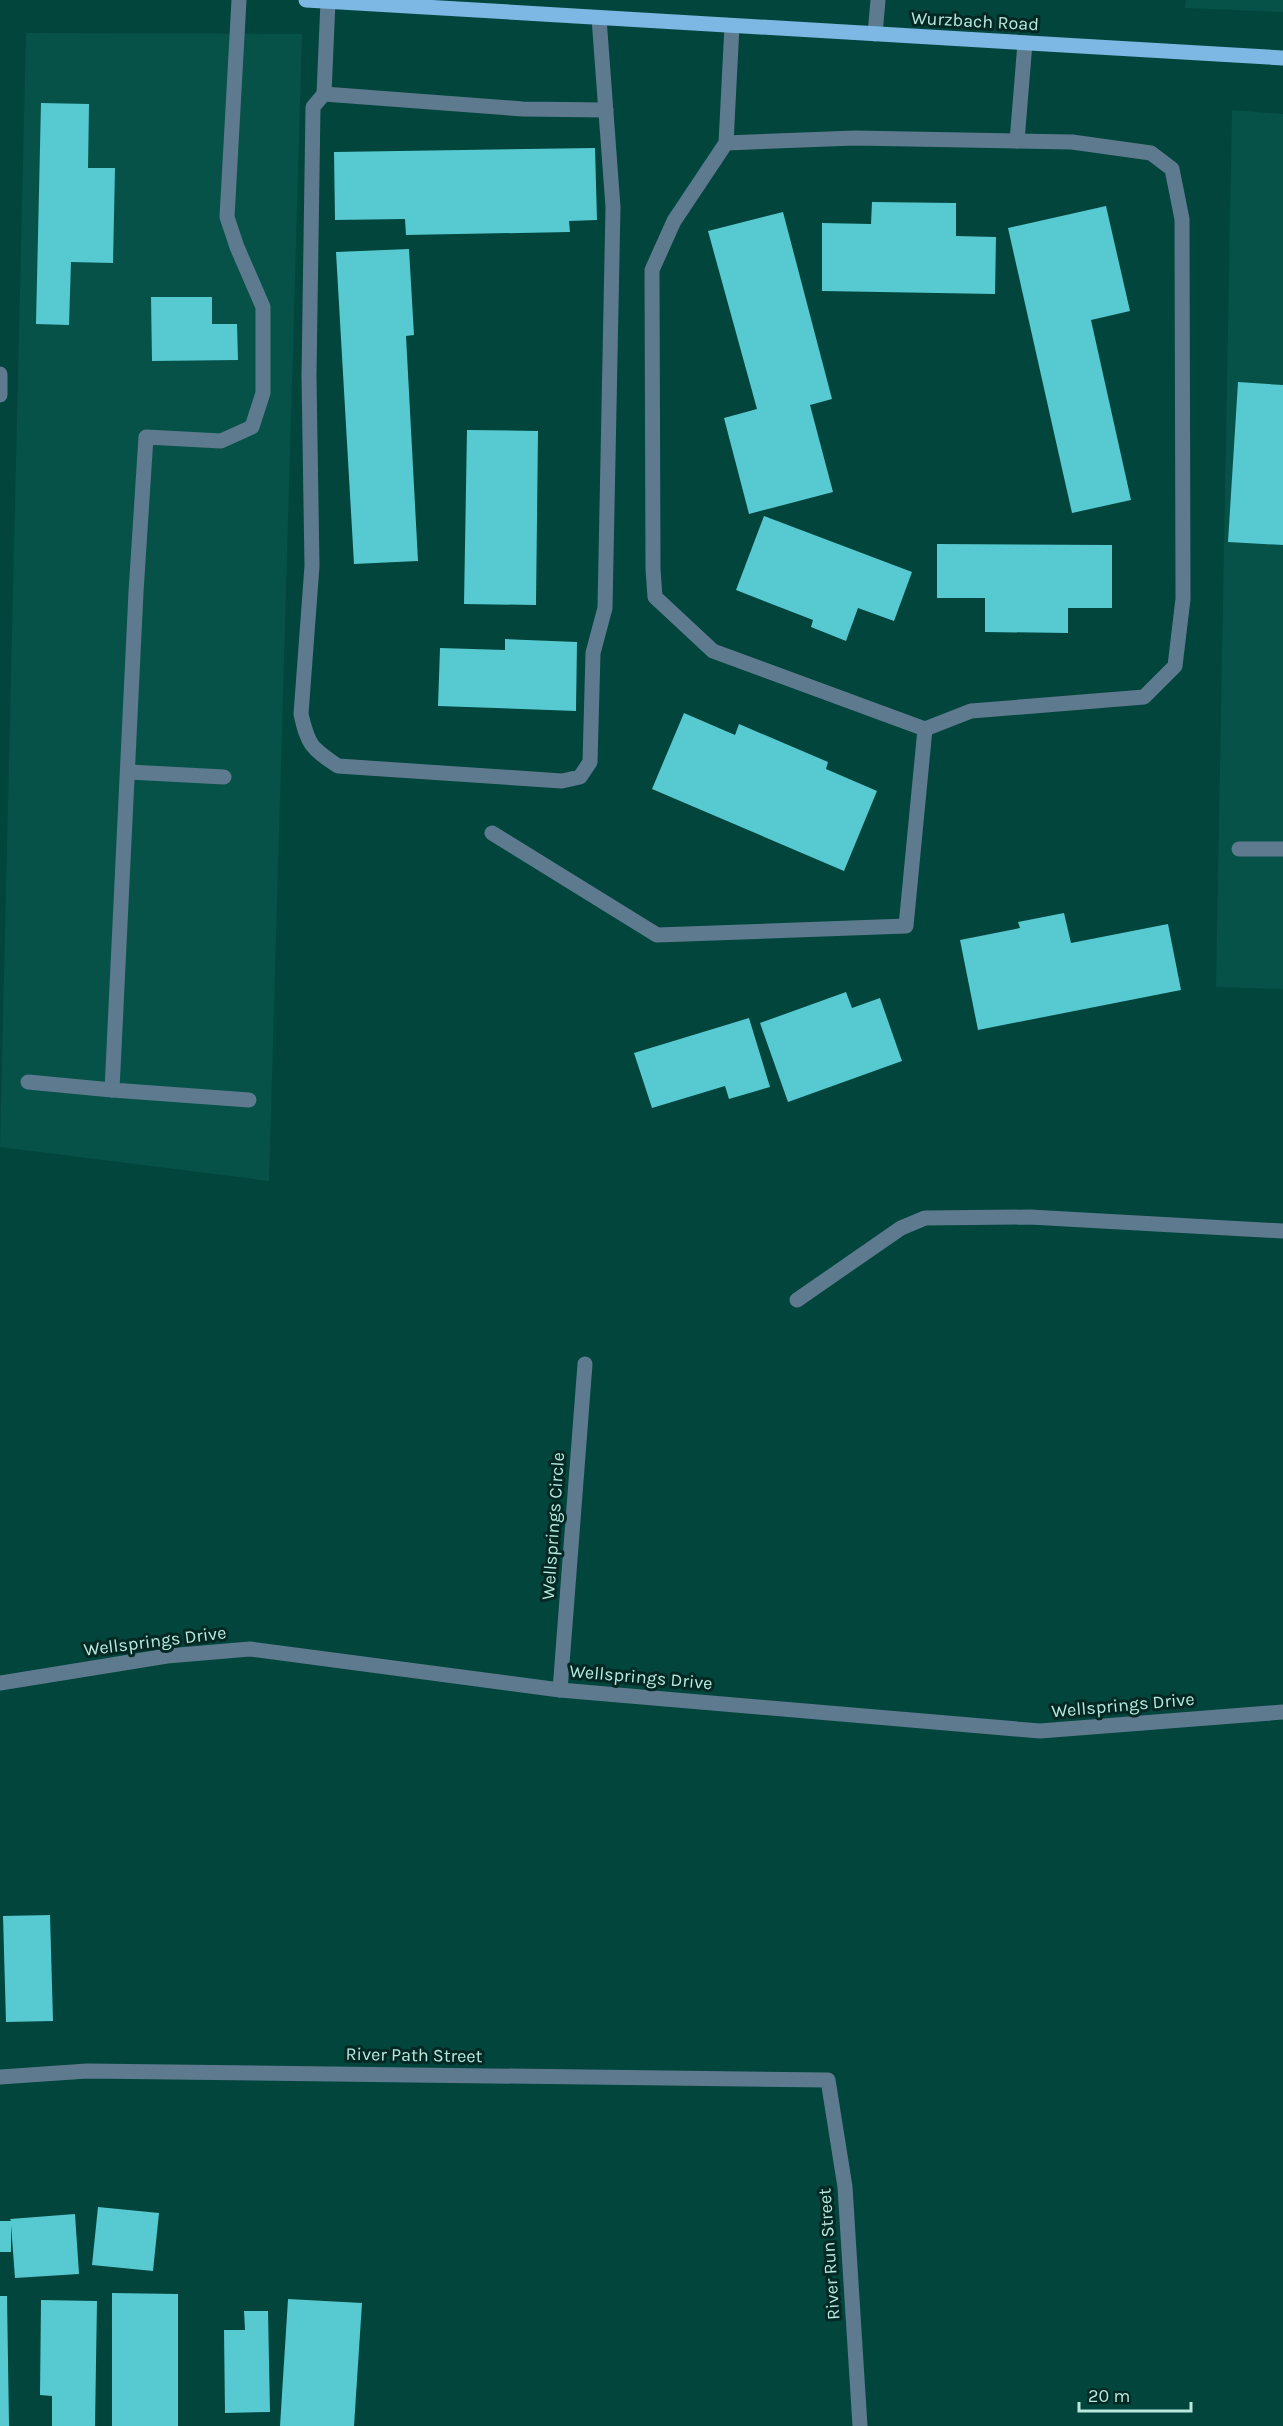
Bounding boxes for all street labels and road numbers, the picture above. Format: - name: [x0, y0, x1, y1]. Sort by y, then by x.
- street label: Wurzbach Road: [911, 7, 1039, 35]
- street label: Wellsprings Circle: [537, 1451, 569, 1601]
- street label: Wellsprings Drive: [82, 1621, 228, 1661]
- street label: Wellsprings Drive: [569, 1660, 713, 1694]
- street label: Wellsprings Drive: [1051, 1688, 1195, 1722]
- street label: River Path Street: [345, 2043, 483, 2067]
- street label: River Run Street: [813, 2187, 845, 2321]

